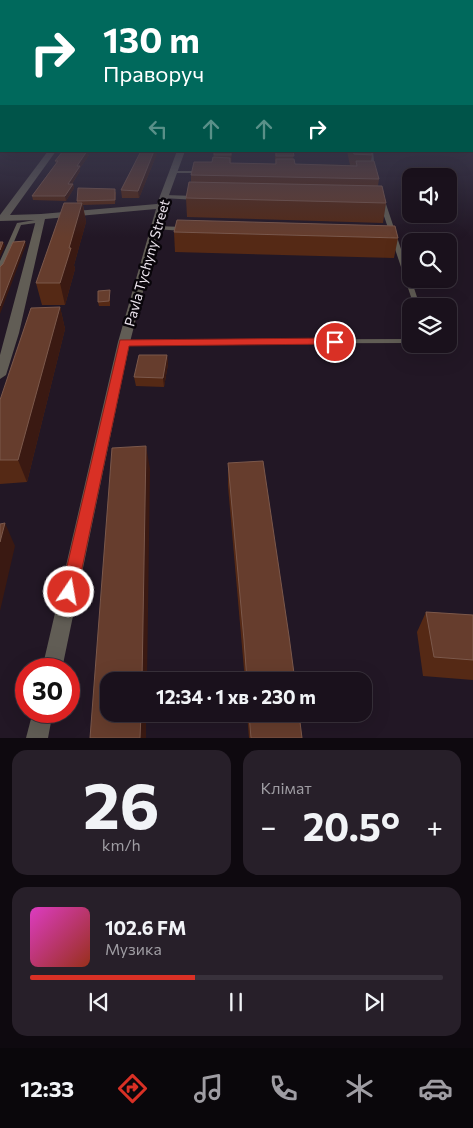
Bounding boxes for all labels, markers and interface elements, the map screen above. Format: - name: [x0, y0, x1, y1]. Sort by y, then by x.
- text: 130 m: [103, 17, 200, 60]
- icon: right: [20, 20, 85, 85]
- text: Праворуч: [103, 60, 204, 87]
- icon: left: [144, 115, 172, 143]
- icon: ahead: [197, 115, 225, 143]
- icon: ahead: [250, 115, 278, 143]
- icon: right: [303, 115, 331, 143]
- map controls: [402, 168, 457, 353]
- button: sound: [402, 168, 457, 223]
- street label: Pavla Tychyny Street: [120, 197, 173, 328]
- button: search: [402, 233, 457, 288]
- button: layers: [402, 298, 457, 353]
- pin: [314, 321, 356, 363]
- icon: arrive: [321, 328, 349, 356]
- position arrow: [42, 565, 94, 617]
- speed limit sign: 30: [15, 658, 80, 723]
- text: 12:34 · 1 хв · 230 m: [156, 685, 316, 708]
- text: 26: [83, 763, 160, 842]
- text: Клімат: [261, 778, 312, 797]
- text: 20.5°: [303, 802, 400, 849]
- text: −: [261, 809, 276, 843]
- text: +: [427, 809, 443, 843]
- text: km/h: [102, 835, 141, 854]
- text: 102.6 FM: [105, 916, 186, 939]
- text: Музика: [105, 939, 162, 958]
- icon: previous: [85, 988, 113, 1016]
- icon: pause: [222, 988, 250, 1016]
- icon: next: [360, 988, 388, 1016]
- icon: directions: [115, 1071, 150, 1106]
- icon: music: [191, 1071, 226, 1106]
- icon: phone: [266, 1071, 301, 1106]
- icon: climate: [342, 1071, 377, 1106]
- icon: car: [418, 1071, 453, 1106]
- text: 12:33: [20, 1075, 74, 1102]

